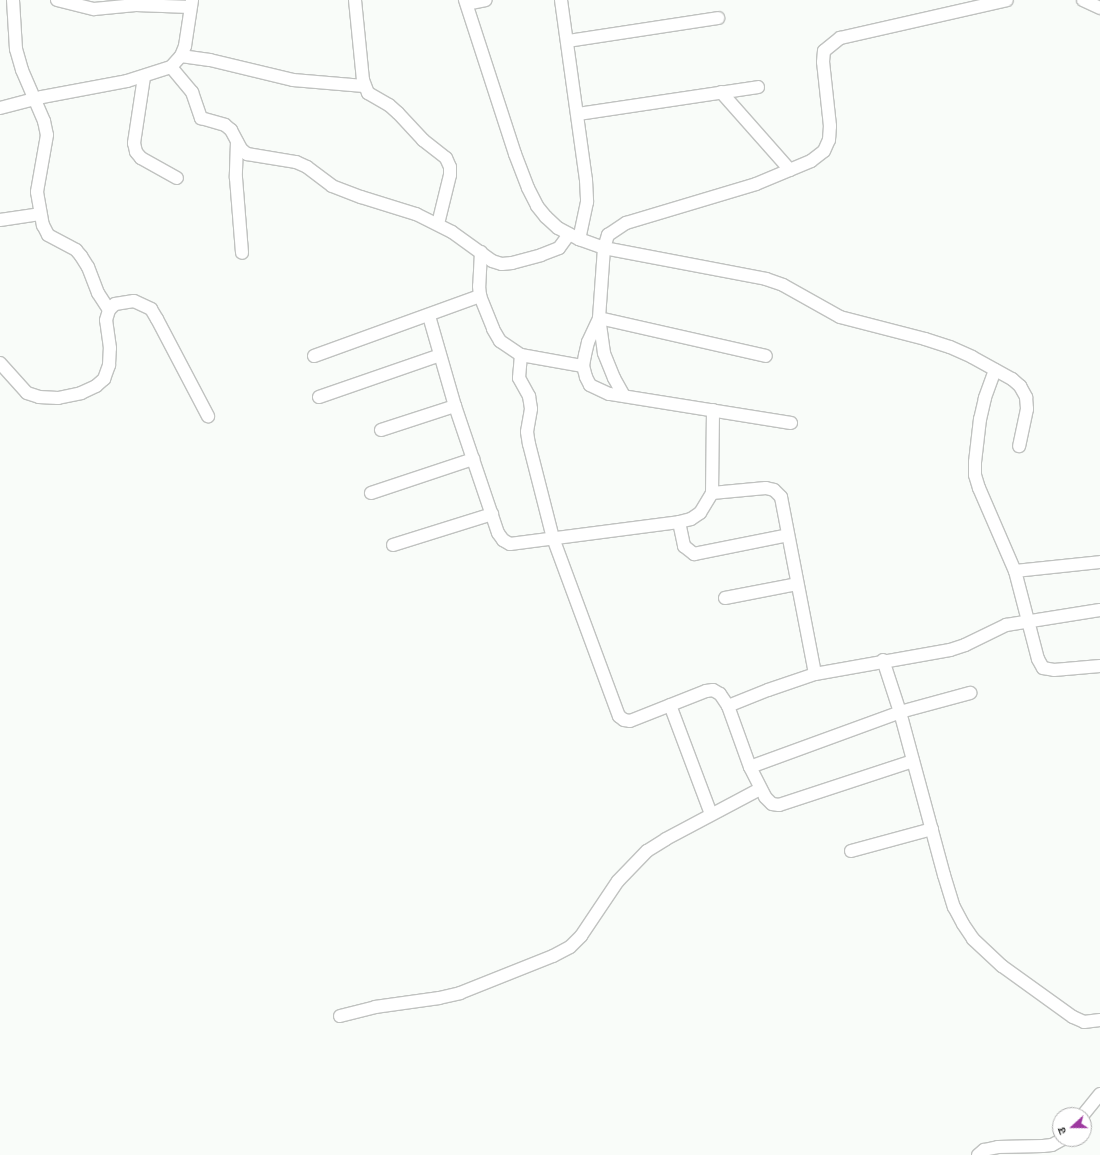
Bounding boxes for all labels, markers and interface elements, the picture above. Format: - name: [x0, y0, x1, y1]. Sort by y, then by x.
- north arrow: [1052, 1107, 1092, 1147]
- text: उ: [1054, 1125, 1069, 1136]

